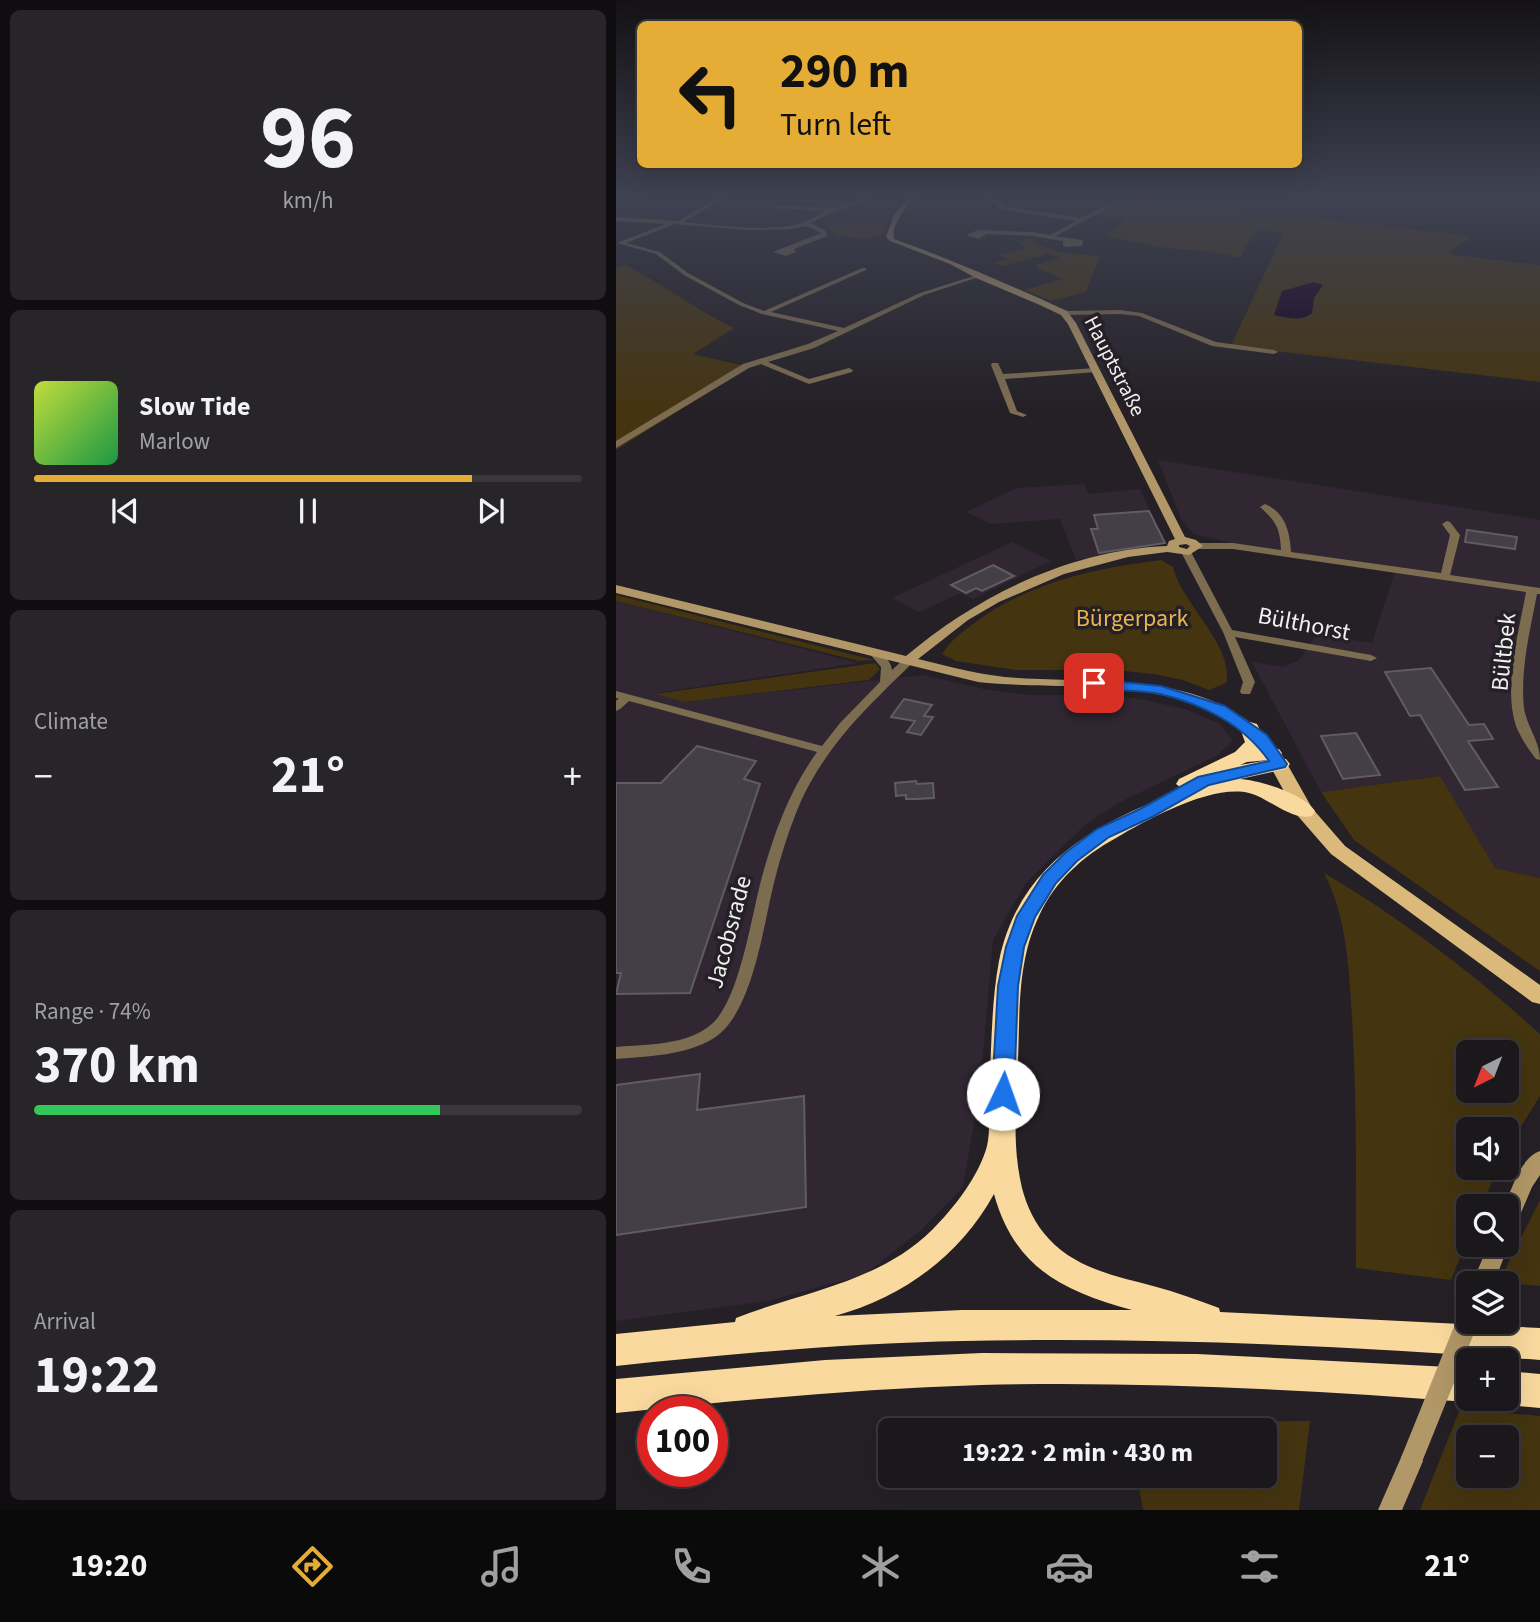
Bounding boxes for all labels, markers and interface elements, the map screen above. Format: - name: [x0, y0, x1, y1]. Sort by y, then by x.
- text: 290 m: [780, 37, 909, 107]
- icon: left: [665, 49, 756, 140]
- text: 96: [260, 74, 356, 203]
- text: Turn left: [780, 102, 891, 148]
- text: km/h: [282, 184, 334, 217]
- street label: Hauptstraße: [1077, 311, 1153, 421]
- text: Slow Tide: [139, 388, 250, 425]
- text: Marlow: [139, 425, 210, 458]
- icon: previous: [106, 492, 144, 530]
- icon: pause: [289, 492, 327, 530]
- icon: next: [472, 492, 510, 530]
- street label: Bülthorst: [1255, 598, 1353, 650]
- park label: Bürgerpark: [1076, 601, 1188, 636]
- street label: Bültbek: [1482, 611, 1526, 693]
- pin: [1064, 653, 1124, 713]
- icon: arrive: [1075, 664, 1113, 702]
- text: Climate: [34, 705, 108, 738]
- text: 21°: [271, 739, 345, 813]
- text: −: [34, 750, 53, 804]
- text: +: [563, 750, 582, 804]
- street label: Jacobsrade: [697, 872, 761, 992]
- text: Range · 74%: [34, 995, 151, 1028]
- text: 370 km: [34, 1029, 200, 1103]
- north arrow: [1456, 1040, 1519, 1102]
- map controls: [1456, 1040, 1519, 1488]
- position arrow: [966, 1057, 1040, 1131]
- button: sound: [1456, 1117, 1519, 1180]
- button: search: [1456, 1194, 1519, 1257]
- button: layers: [1456, 1271, 1519, 1334]
- text: Arrival: [34, 1305, 96, 1338]
- text: 19:22: [34, 1339, 159, 1413]
- button: +: [1456, 1348, 1519, 1411]
- speed limit sign: 100: [637, 1396, 728, 1487]
- button: −: [1456, 1425, 1519, 1488]
- text: 19:22 · 2 min · 430 m: [962, 1434, 1193, 1471]
- icon: directions: [288, 1542, 337, 1591]
- icon: music: [477, 1542, 526, 1591]
- icon: phone: [667, 1542, 716, 1591]
- icon: climate: [856, 1542, 905, 1591]
- icon: car: [1045, 1542, 1094, 1591]
- icon: filters: [1235, 1542, 1284, 1591]
- text: 19:20: [70, 1543, 147, 1589]
- text: 21°: [1424, 1543, 1470, 1589]

